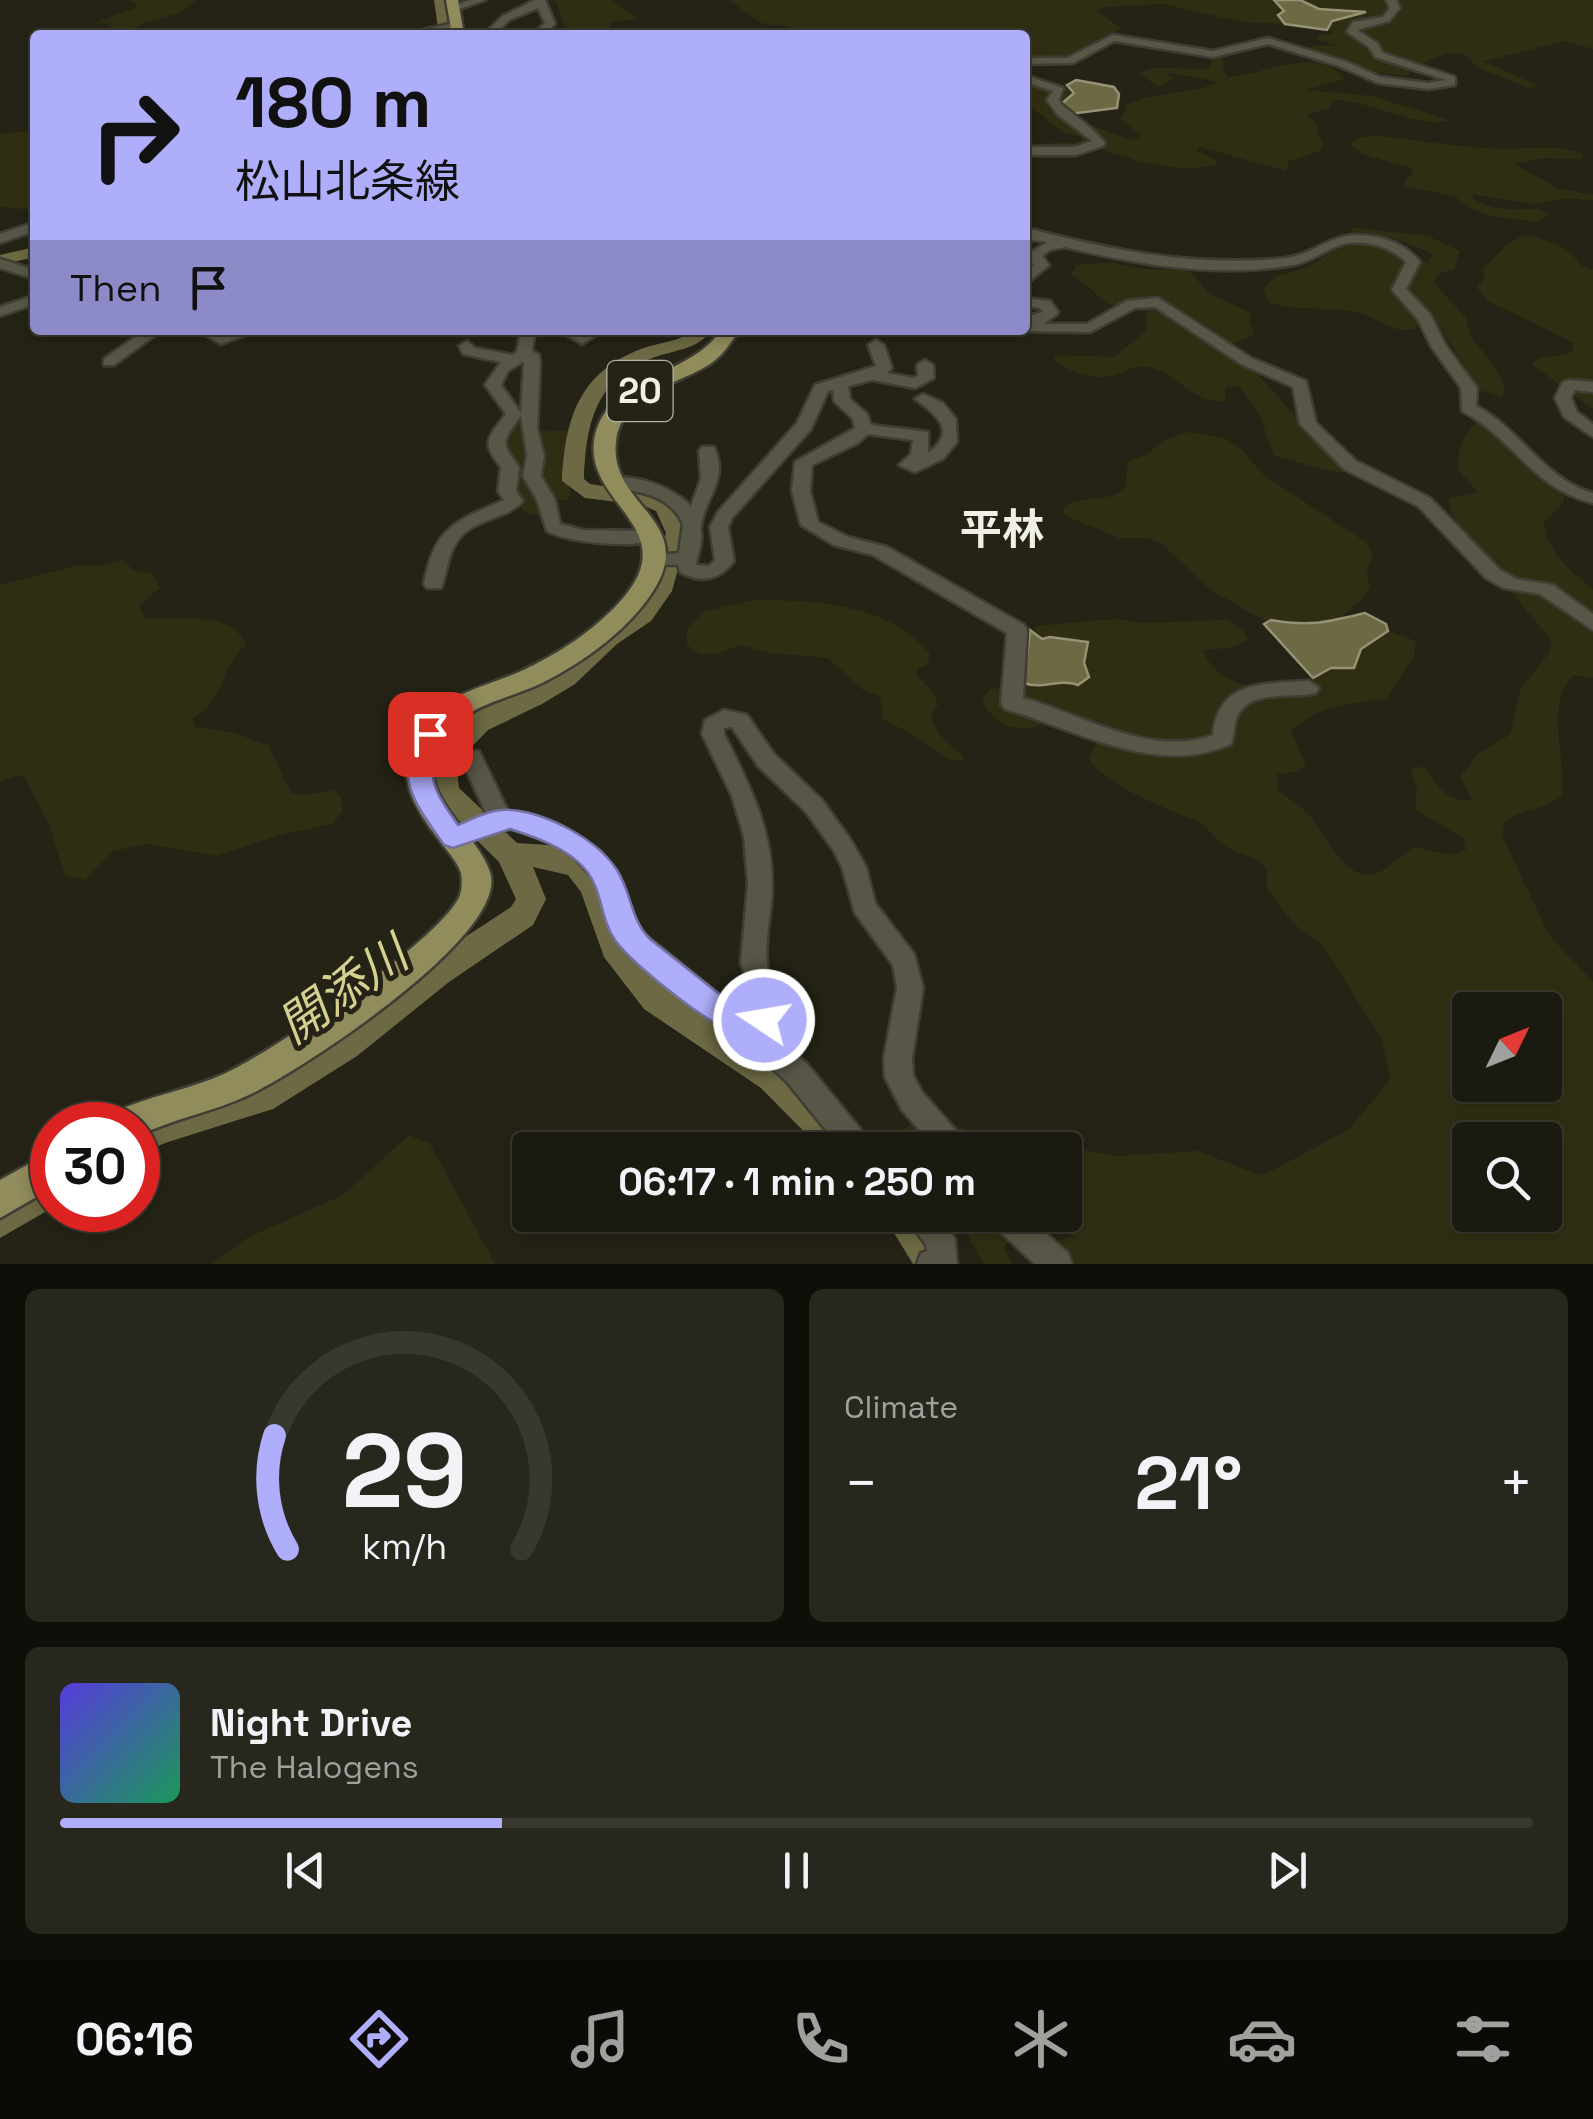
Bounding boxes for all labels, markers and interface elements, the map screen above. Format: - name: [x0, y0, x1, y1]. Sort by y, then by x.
- text: 180 m: [235, 58, 432, 147]
- icon: right: [70, 70, 200, 200]
- text: 松山北条線: [235, 153, 460, 210]
- icon: arrive: [181, 260, 236, 315]
- text: Then: [70, 264, 161, 312]
- road number: 20: [608, 361, 672, 421]
- district label: 平林: [960, 503, 1044, 556]
- pin: [388, 692, 473, 777]
- icon: arrive: [403, 707, 458, 762]
- water label: 開添川: [267, 921, 424, 1056]
- position arrow: [712, 968, 816, 1072]
- north arrow: [1452, 992, 1562, 1102]
- map controls: [1452, 992, 1562, 1232]
- speed limit sign: 30: [30, 1102, 160, 1232]
- button: search: [1452, 1122, 1562, 1232]
- text: 06:17 · 1 min · 250 m: [618, 1158, 976, 1206]
- text: Climate: [844, 1387, 958, 1427]
- text: 29: [342, 1405, 467, 1537]
- text: 21°: [1134, 1435, 1243, 1531]
- text: −: [844, 1448, 878, 1518]
- text: +: [1499, 1448, 1533, 1518]
- text: km/h: [362, 1524, 447, 1569]
- text: Night Drive: [210, 1699, 412, 1747]
- text: The Halogens: [210, 1747, 419, 1787]
- icon: previous: [278, 1843, 333, 1898]
- icon: pause: [769, 1843, 824, 1898]
- icon: next: [1260, 1843, 1315, 1898]
- icon: directions: [344, 2004, 414, 2074]
- icon: music: [565, 2004, 635, 2074]
- icon: phone: [786, 2004, 856, 2074]
- icon: climate: [1006, 2004, 1076, 2074]
- icon: car: [1227, 2004, 1297, 2074]
- icon: filters: [1448, 2004, 1518, 2074]
- text: 06:16: [75, 2011, 194, 2068]

